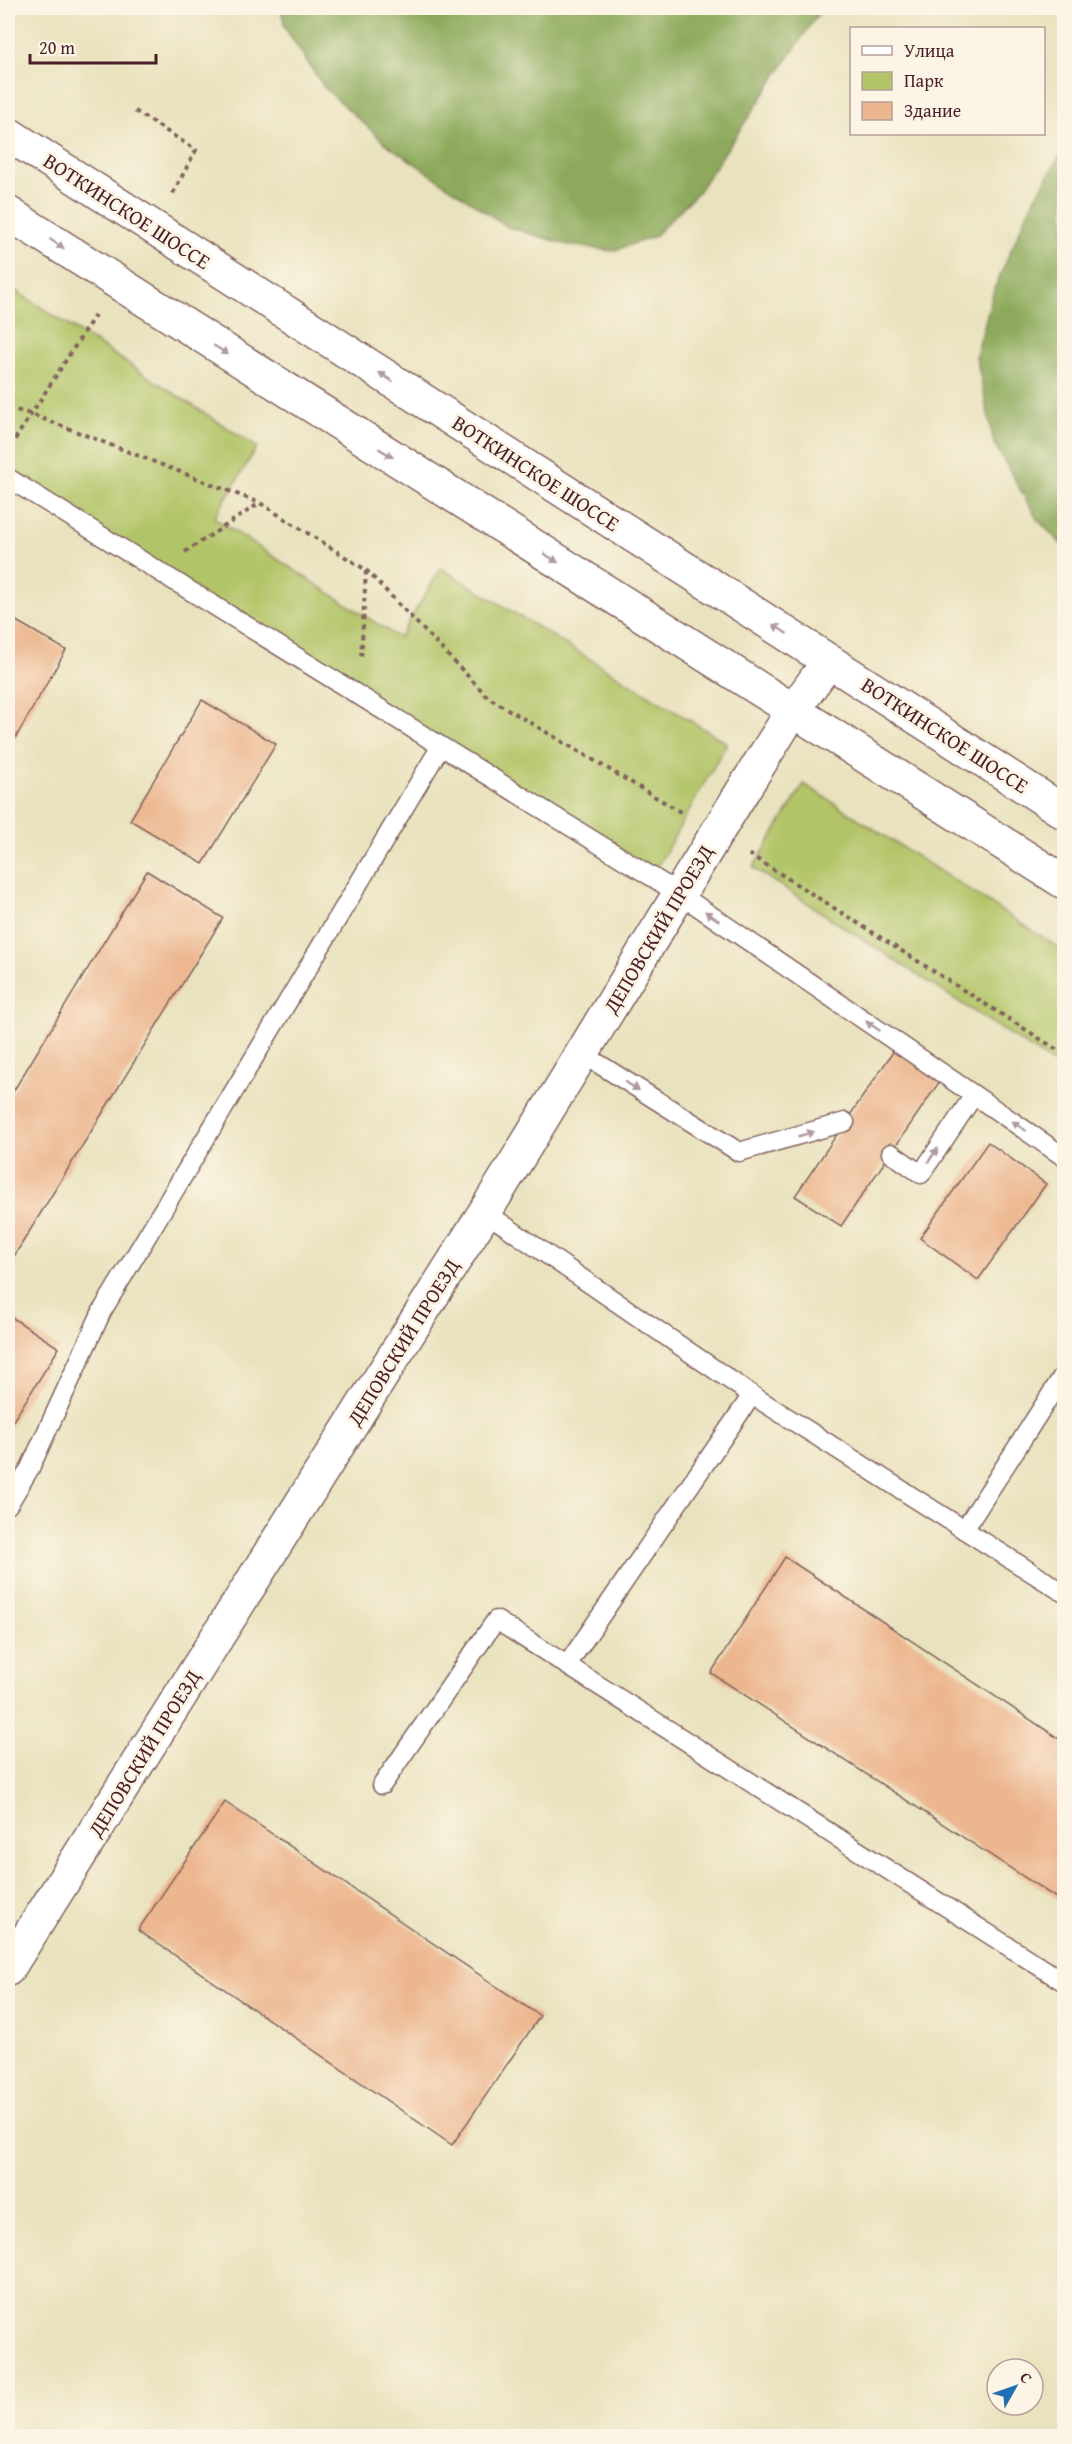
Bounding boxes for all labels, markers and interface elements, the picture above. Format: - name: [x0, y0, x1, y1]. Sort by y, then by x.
- scale bar: [30, 27, 156, 65]
- legend: [850, 27, 1045, 135]
- text: 20 m: [39, 34, 75, 61]
- text: Улица: [904, 37, 955, 64]
- text: Парк: [904, 67, 944, 94]
- text: Здание: [904, 97, 961, 124]
- street label: ВОТКИНСКОЕ ШОССЕ: [37, 145, 217, 277]
- one-way arrow: [49, 239, 65, 250]
- one-way arrow: [213, 344, 229, 355]
- one-way arrow: [378, 371, 394, 383]
- street label: ВОТКИНСКОЕ ШОССЕ: [446, 407, 626, 539]
- one-way arrow: [378, 448, 394, 459]
- one-way arrow: [543, 552, 559, 563]
- one-way arrow: [771, 624, 788, 635]
- street label: ВОТКИНСКОЕ ШОССЕ: [855, 669, 1035, 801]
- street label: ДЕПОВСКИЙ ПРОЕЗД: [595, 839, 721, 1020]
- one-way arrow: [704, 911, 720, 922]
- one-way arrow: [865, 1021, 881, 1032]
- one-way arrow: [624, 1081, 640, 1092]
- one-way arrow: [1012, 1120, 1028, 1132]
- one-way arrow: [796, 1128, 815, 1138]
- one-way arrow: [927, 1147, 938, 1163]
- street label: ДЕПОВСКИЙ ПРОЕЗД: [338, 1252, 467, 1432]
- street label: ДЕПОВСКИЙ ПРОЕЗД: [79, 1663, 208, 1843]
- north arrow: [985, 2357, 1045, 2417]
- text: С: [1014, 2366, 1039, 2389]

